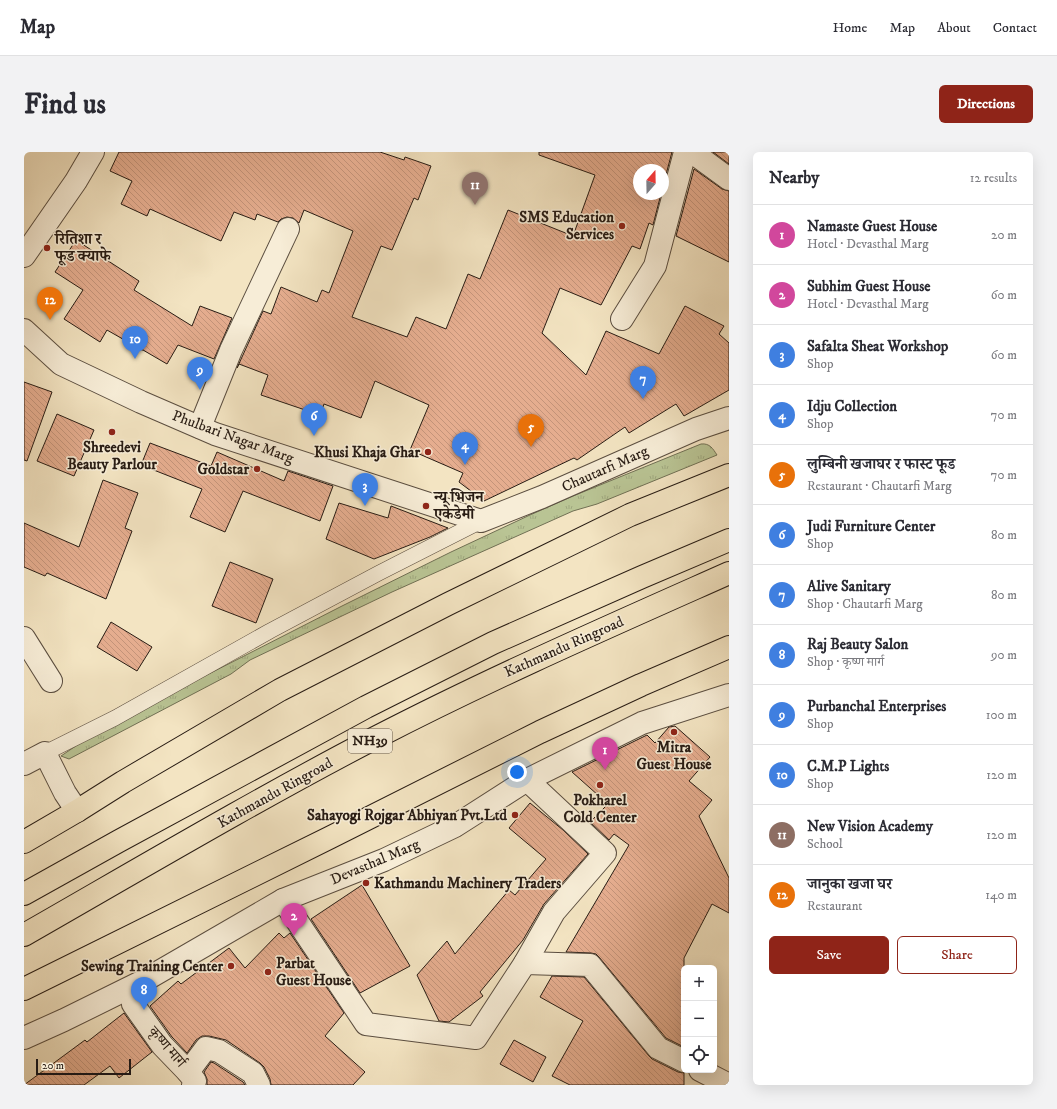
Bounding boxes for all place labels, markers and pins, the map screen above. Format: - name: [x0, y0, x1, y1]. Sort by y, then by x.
- pin: 11: [462, 172, 488, 205]
- place label: SMS Education Services: [519, 208, 614, 244]
- marker: SMS Education Services: [617, 221, 627, 231]
- place label: रितिशा र फूड क्याफे: [54, 230, 112, 266]
- marker: रितिशा र फूड क्याफे: [42, 243, 52, 253]
- pin: 12: [37, 287, 63, 320]
- pin: 10: [122, 326, 148, 359]
- pin: 9: [187, 357, 213, 390]
- pin: 7: [630, 366, 656, 399]
- pin: 6: [301, 403, 327, 436]
- pin: 5: [518, 414, 544, 447]
- marker: Shreedevi Beauty Parlour: [107, 427, 117, 437]
- pin: 4: [452, 432, 478, 465]
- place label: Shreedevi Beauty Parlour: [67, 438, 157, 474]
- place label: Khusi Khaja Ghar: [314, 443, 420, 462]
- marker: Khusi Khaja Ghar: [423, 447, 433, 457]
- place label: Goldstar: [198, 460, 249, 479]
- marker: Goldstar: [252, 464, 262, 474]
- pin: 3: [352, 473, 378, 506]
- place label: न्यू भिजन एकेडेमी: [433, 488, 485, 524]
- marker: न्यू भिजन एकेडेमी: [421, 501, 431, 511]
- marker: Mitra Guest House: [669, 727, 679, 737]
- pin: 1: [592, 737, 618, 770]
- place label: Mitra Guest House: [636, 738, 712, 774]
- marker: Pokharel Cold Center: [595, 780, 605, 790]
- place label: Pokharel Cold Center: [564, 791, 637, 827]
- place label: Sahayogi Rojgar Abhiyan Pvt.Ltd: [307, 806, 508, 825]
- marker: Sahayogi Rojgar Abhiyan Pvt.Ltd: [510, 810, 520, 820]
- place label: Kathmandu Machinery Traders: [374, 874, 561, 893]
- marker: Kathmandu Machinery Traders: [361, 878, 371, 888]
- pin: 2: [281, 903, 307, 936]
- place label: Parbat Guest House: [276, 954, 352, 990]
- place label: Sewing Training Center: [81, 957, 223, 976]
- marker: Sewing Training Center: [226, 961, 236, 971]
- marker: Parbat Guest House: [263, 967, 273, 977]
- pin: 8: [131, 977, 157, 1010]

